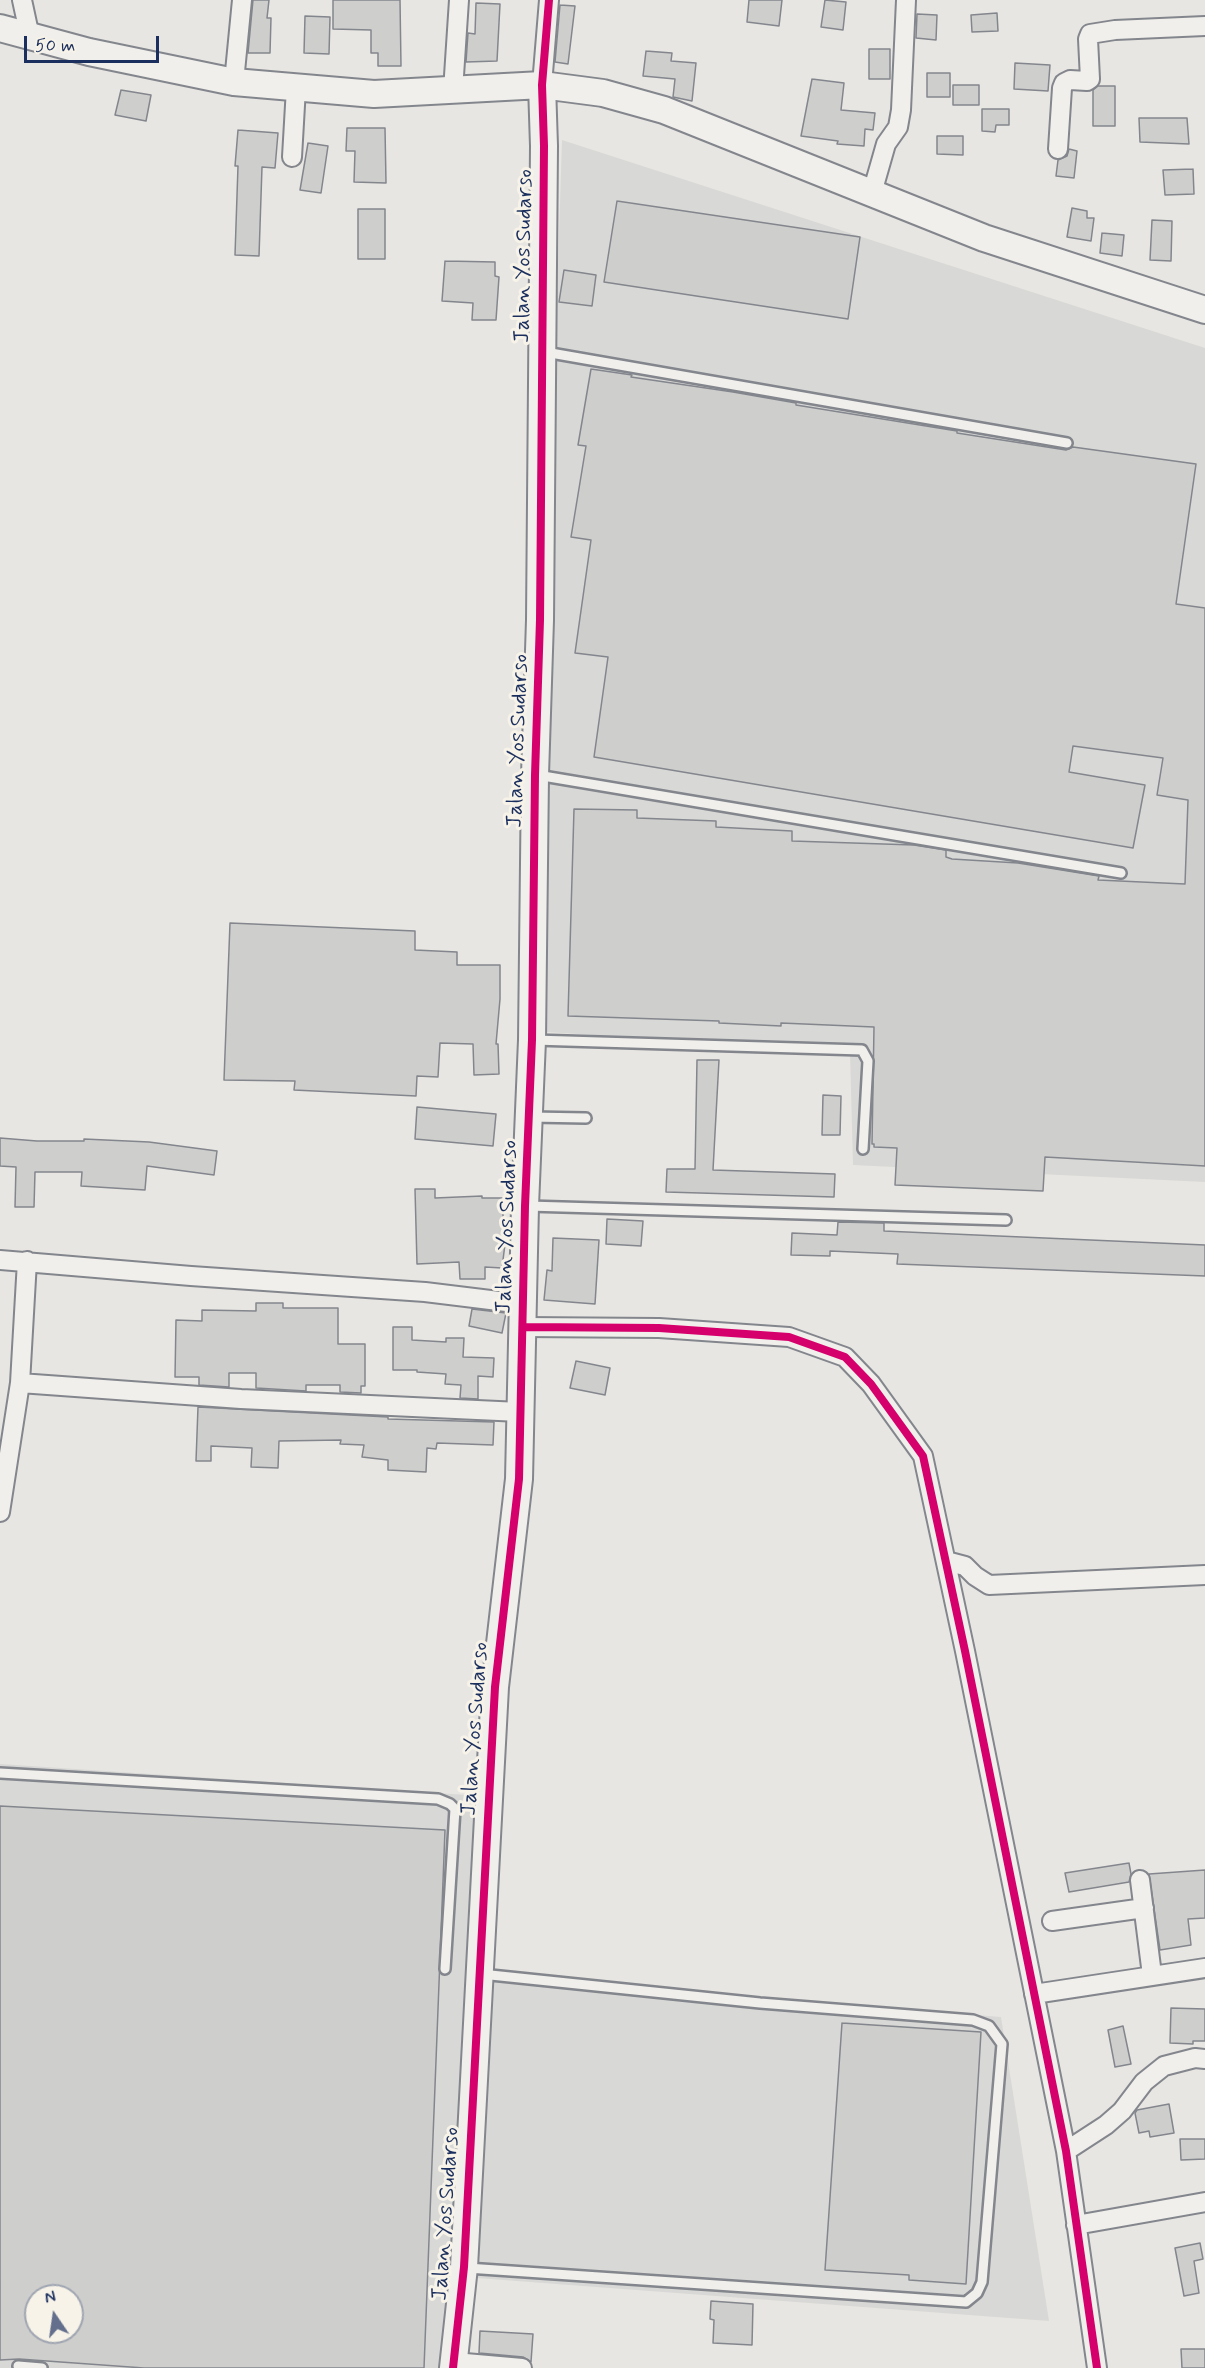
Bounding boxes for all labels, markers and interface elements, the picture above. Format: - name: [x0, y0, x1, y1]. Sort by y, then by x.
- scale bar: [27, 24, 162, 62]
- text: 50 m: [35, 34, 75, 58]
- street label: Jalan Yos Sudarso: [510, 169, 540, 343]
- street label: Jalan Yos Sudarso: [503, 654, 535, 828]
- street label: Jalan Yos Sudarso: [492, 1140, 524, 1314]
- street label: Jalan Yos Sudarso: [457, 1641, 495, 1817]
- street label: Jalan Yos Sudarso: [428, 2126, 466, 2302]
- north arrow: [24, 2284, 84, 2344]
- text: N: [43, 2286, 58, 2309]

